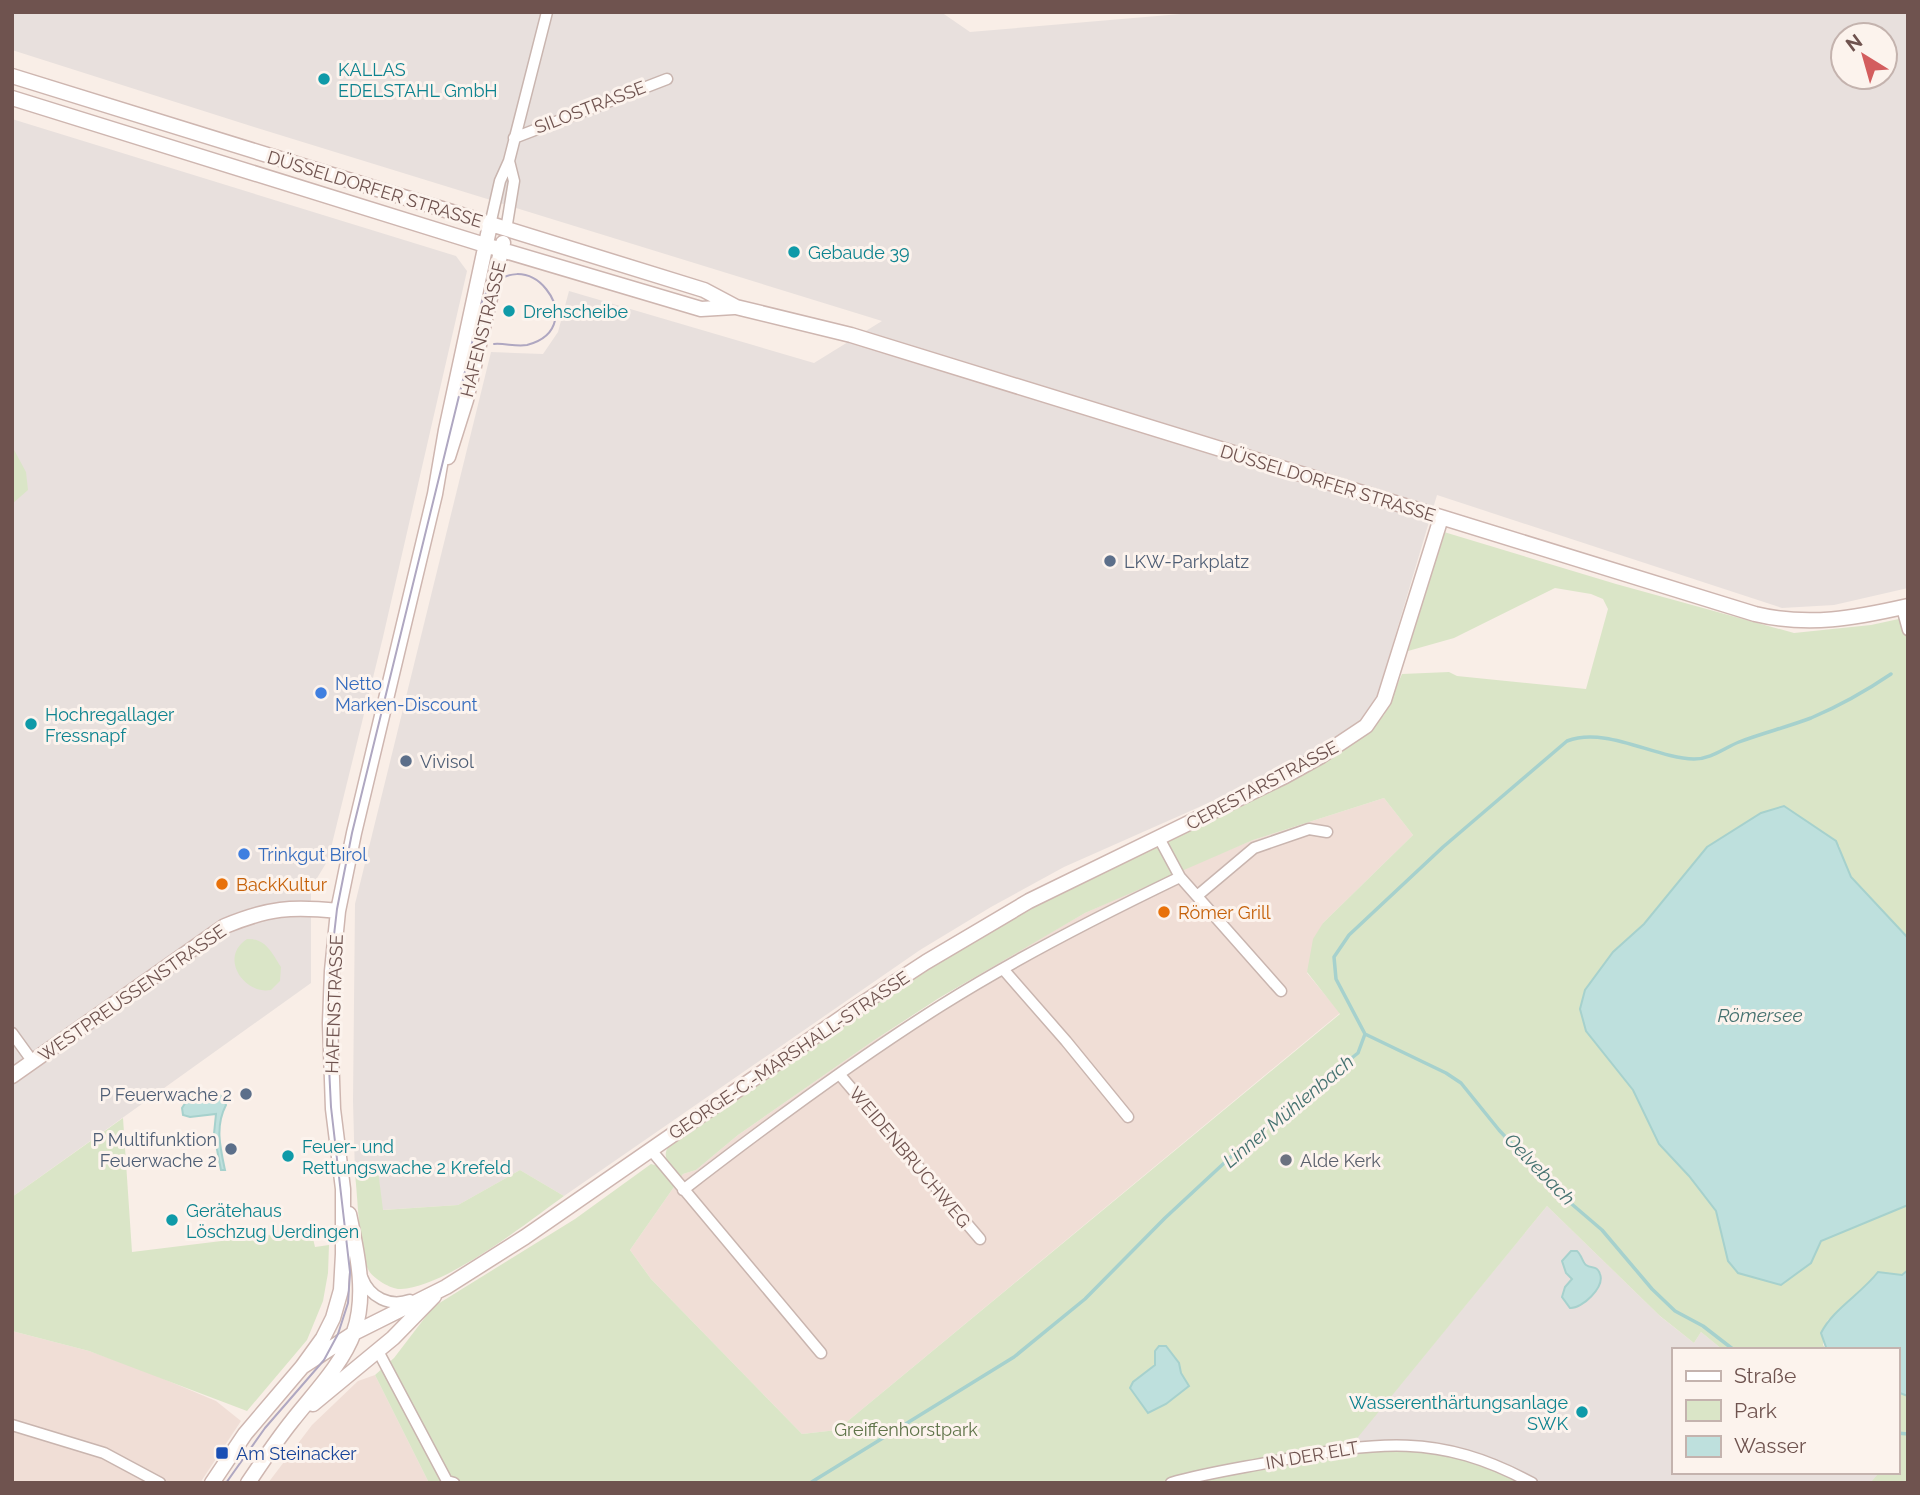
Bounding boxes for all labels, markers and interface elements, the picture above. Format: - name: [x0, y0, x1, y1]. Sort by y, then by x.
- north arrow: [1829, 21, 1899, 91]
- text: N: [1841, 29, 1866, 56]
- place label: KALLAS EDELSTAHL GmbH: [338, 59, 498, 101]
- marker: KALLAS EDELSTAHL GmbH: [316, 71, 332, 87]
- street label: SILOSTRASSE: [531, 76, 649, 138]
- street label: DÜSSELDORFER STRASSE: [265, 146, 485, 232]
- place label: Gebaude 39: [808, 242, 910, 263]
- marker: Gebaude 39: [786, 244, 802, 260]
- street label: HAFENSTRASSE: [456, 259, 510, 399]
- place label: Drehscheibe: [523, 301, 629, 322]
- marker: Drehscheibe: [501, 303, 517, 319]
- street label: DÜSSELDORFER STRASSE: [1218, 440, 1438, 526]
- place label: LKW-Parkplatz: [1124, 551, 1249, 572]
- marker: LKW-Parkplatz: [1102, 553, 1118, 569]
- place label: Netto Marken-Discount: [335, 673, 478, 715]
- marker: Netto Marken-Discount: [313, 685, 329, 701]
- place label: Hochregallager Fressnapf: [45, 704, 175, 746]
- marker: Hochregallager Fressnapf: [23, 716, 39, 732]
- street label: CERESTARSTRASSE: [1183, 736, 1342, 834]
- place label: Vivisol: [420, 751, 474, 772]
- marker: Vivisol: [398, 753, 414, 769]
- place label: Trinkgut Birol: [258, 844, 367, 865]
- marker: Trinkgut Birol: [236, 846, 252, 862]
- place label: BackKultur: [236, 874, 328, 895]
- marker: BackKultur: [214, 876, 230, 892]
- place label: Römer Grill: [1178, 902, 1271, 923]
- marker: Römer Grill: [1156, 904, 1172, 920]
- street label: WESTPREUSSENSTRASSE: [34, 920, 230, 1066]
- street label: HAFENSTRASSE: [321, 934, 347, 1074]
- street label: GEORGE-C.-MARSHALL-STRASSE: [665, 966, 913, 1143]
- water label: Römersee: [1717, 1004, 1803, 1026]
- water label: Linner Mühlenbach: [1218, 1050, 1358, 1172]
- street label: WEIDENBRUCHWEG: [845, 1082, 975, 1232]
- place label: P Feuerwache 2: [99, 1084, 232, 1105]
- marker: P Feuerwache 2: [238, 1086, 254, 1102]
- place label: P Multifunktion Feuerwache 2: [93, 1129, 217, 1171]
- water label: Oelvebach: [1500, 1129, 1580, 1209]
- place label: Feuer- und Rettungswache 2 Krefeld: [302, 1136, 511, 1178]
- marker: P Multifunktion Feuerwache 2: [223, 1141, 239, 1157]
- marker: Feuer- und Rettungswache 2 Krefeld: [280, 1148, 296, 1164]
- place label: Alde Kerk: [1300, 1150, 1381, 1171]
- marker: Alde Kerk: [1278, 1152, 1294, 1168]
- place label: Gerätehaus Löschzug Uerdingen: [186, 1200, 359, 1242]
- marker: Gerätehaus Löschzug Uerdingen: [164, 1212, 180, 1228]
- legend: [1672, 1348, 1899, 1474]
- text: Straße: [1734, 1363, 1796, 1388]
- place label: Wasserenthärtungsanlage SWK: [1349, 1392, 1568, 1434]
- text: Park: [1734, 1398, 1777, 1423]
- marker: Wasserenthärtungsanlage SWK: [1574, 1404, 1590, 1420]
- park label: Greiffenhorstpark: [834, 1419, 978, 1440]
- text: Wasser: [1734, 1433, 1807, 1458]
- street label: IN DER ELT: [1264, 1437, 1360, 1473]
- place label: Am Steinacker: [236, 1443, 357, 1464]
- marker: Am Steinacker: [214, 1445, 230, 1461]

